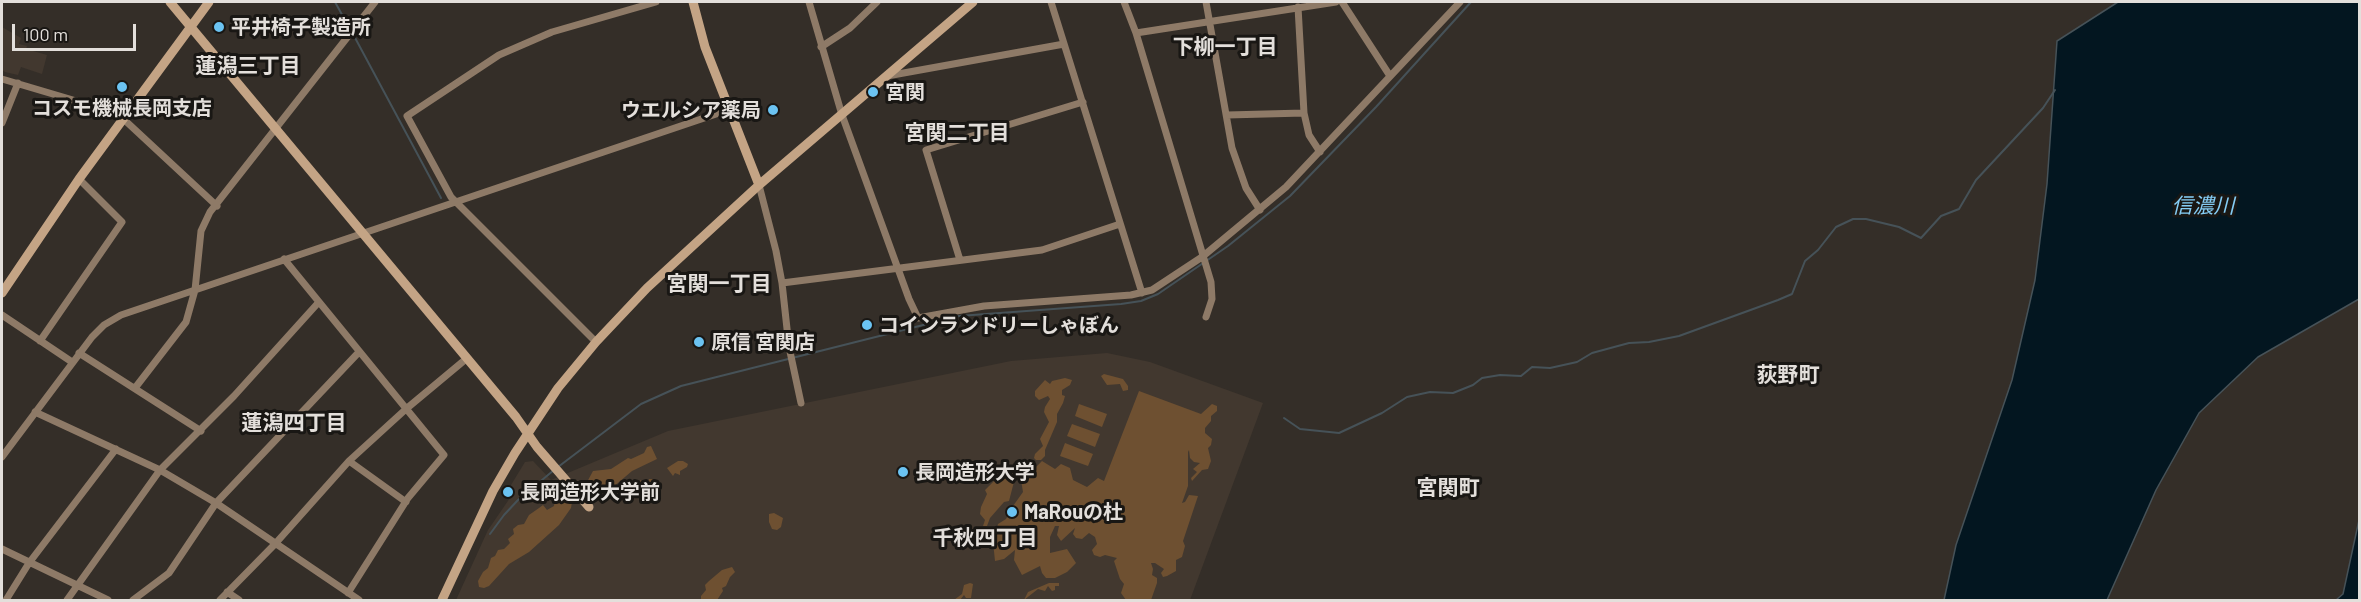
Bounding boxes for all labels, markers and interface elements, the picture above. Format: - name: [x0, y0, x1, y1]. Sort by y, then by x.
- scale bar: [15, 12, 140, 50]
- place label: 平井椅子製造所: [231, 15, 371, 39]
- marker: 平井椅子製造所: [212, 20, 226, 34]
- text: 100 m: [23, 23, 68, 45]
- district label: 下柳一丁目: [1173, 34, 1277, 60]
- district label: 蓮潟三丁目: [196, 53, 300, 79]
- marker: コスモ機械長岡支店: [115, 80, 129, 94]
- place label: 宮関: [885, 80, 925, 104]
- marker: 宮関: [866, 85, 880, 99]
- place label: コスモ機械長岡支店: [32, 96, 212, 120]
- place label: ウエルシア薬局: [621, 98, 761, 122]
- marker: ウエルシア薬局: [766, 103, 780, 117]
- district label: 宮関二丁目: [905, 120, 1009, 146]
- water label: 信濃川: [2172, 193, 2234, 219]
- district label: 宮関一丁目: [667, 271, 771, 297]
- place label: コインランドリーしゃぼん: [879, 313, 1119, 337]
- marker: コインランドリーしゃぼん: [860, 318, 874, 332]
- place label: 原信 宮関店: [711, 330, 815, 354]
- marker: 原信 宮関店: [692, 335, 706, 349]
- district label: 荻野町: [1757, 362, 1819, 388]
- district label: 蓮潟四丁目: [242, 410, 346, 436]
- place label: 長岡造形大学: [915, 460, 1035, 484]
- marker: 長岡造形大学: [896, 465, 910, 479]
- district label: 宮関町: [1417, 475, 1479, 501]
- place label: 長岡造形大学前: [520, 480, 660, 504]
- marker: 長岡造形大学前: [501, 485, 515, 499]
- place label: MaRouの杜: [1024, 500, 1123, 524]
- marker: MaRouの杜: [1005, 505, 1019, 519]
- district label: 千秋四丁目: [933, 525, 1037, 551]

